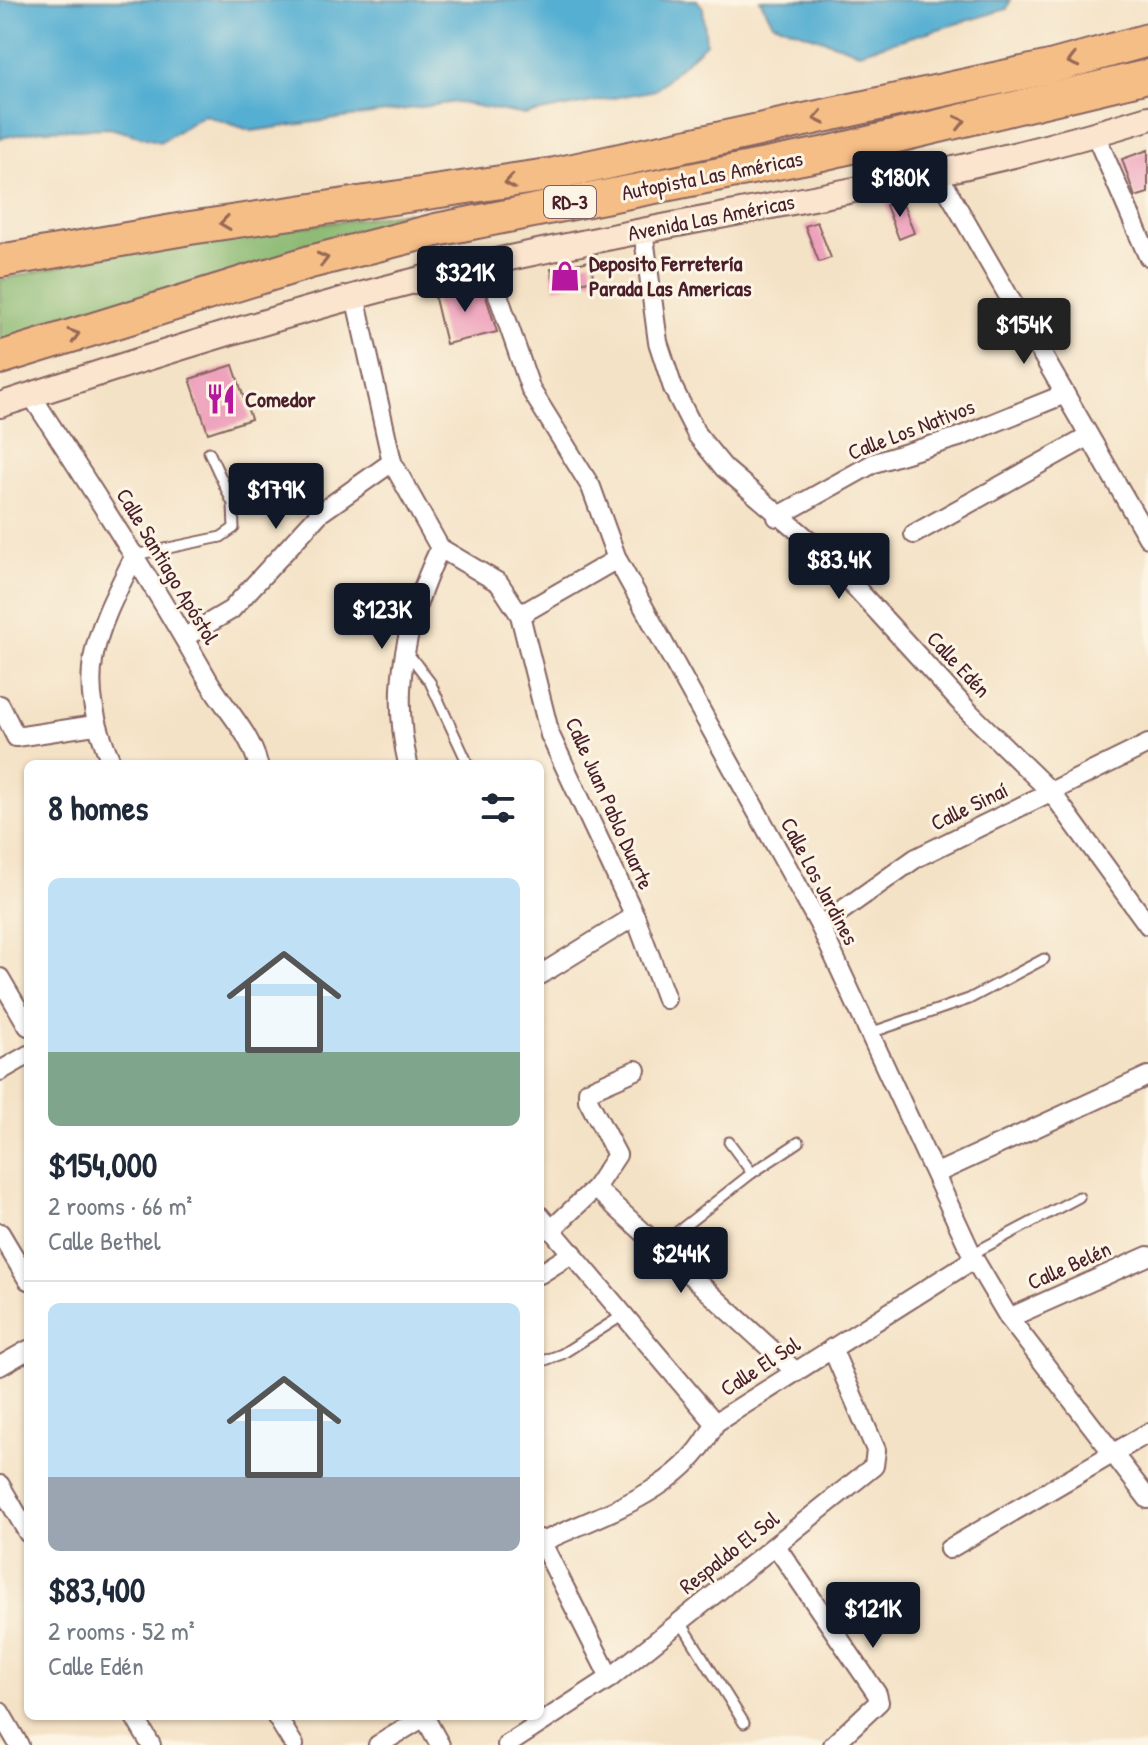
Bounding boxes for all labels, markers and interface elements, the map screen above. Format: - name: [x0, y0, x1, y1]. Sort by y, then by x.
- one-way arrow: [1066, 51, 1080, 68]
- one-way arrow: [813, 109, 826, 126]
- one-way arrow: [953, 114, 967, 131]
- street label: Autopista Las Américas: [619, 143, 805, 207]
- pin: $180K: [844, 151, 956, 219]
- text: $180K: [870, 159, 930, 194]
- one-way arrow: [503, 172, 516, 189]
- road number: RD-3: [544, 186, 596, 218]
- street label: Avenida Las Américas: [625, 186, 797, 248]
- one-way arrow: [218, 214, 232, 231]
- pin: $321K: [409, 246, 521, 314]
- place label: Deposito Ferretería Parada Las Americas: [589, 248, 752, 303]
- one-way arrow: [316, 251, 329, 268]
- text: $321K: [435, 254, 495, 289]
- shop icon: Deposito Ferretería Parada Las Americas: [548, 259, 582, 293]
- pin: $154K: [968, 298, 1080, 366]
- text: $154K: [996, 306, 1052, 341]
- one-way arrow: [67, 328, 81, 344]
- restaurant icon: Comedor: [204, 382, 238, 416]
- place label: Comedor: [245, 384, 316, 414]
- street label: Calle Los Nativos: [843, 391, 979, 467]
- pin: $179K: [220, 463, 332, 531]
- text: $179K: [247, 471, 305, 506]
- street label: Calle Santiago Apóstol: [109, 482, 227, 650]
- pin: $83.4K: [774, 533, 904, 601]
- text: $83.4K: [806, 541, 872, 576]
- pin: $123K: [326, 583, 438, 651]
- text: $123K: [352, 591, 412, 626]
- street label: Calle Edén: [920, 624, 998, 704]
- street label: Calle Juan Pablo Duarte: [559, 712, 661, 894]
- street label: Calle Sinaí: [925, 774, 1013, 838]
- text: 8 homes: [48, 785, 148, 831]
- icon: filters: [476, 786, 520, 830]
- street label: Calle Los Jardines: [774, 812, 866, 950]
- icon: home: [212, 930, 356, 1074]
- text: $154,000: [48, 1142, 157, 1188]
- text: 2 rooms · 66 m²: [48, 1188, 192, 1223]
- text: Calle Bethel: [48, 1223, 161, 1258]
- pin: $244K: [625, 1227, 737, 1295]
- street label: Calle Belén: [1022, 1233, 1116, 1297]
- text: $244K: [652, 1235, 710, 1270]
- street label: Calle El Sol: [714, 1329, 806, 1403]
- icon: home: [212, 1355, 356, 1499]
- street label: Respaldo El Sol: [673, 1503, 785, 1600]
- text: $83,400: [48, 1567, 145, 1613]
- pin: $121K: [817, 1582, 929, 1650]
- text: $121K: [844, 1590, 902, 1625]
- text: 2 rooms · 52 m²: [48, 1613, 195, 1648]
- text: Calle Edén: [48, 1648, 144, 1683]

